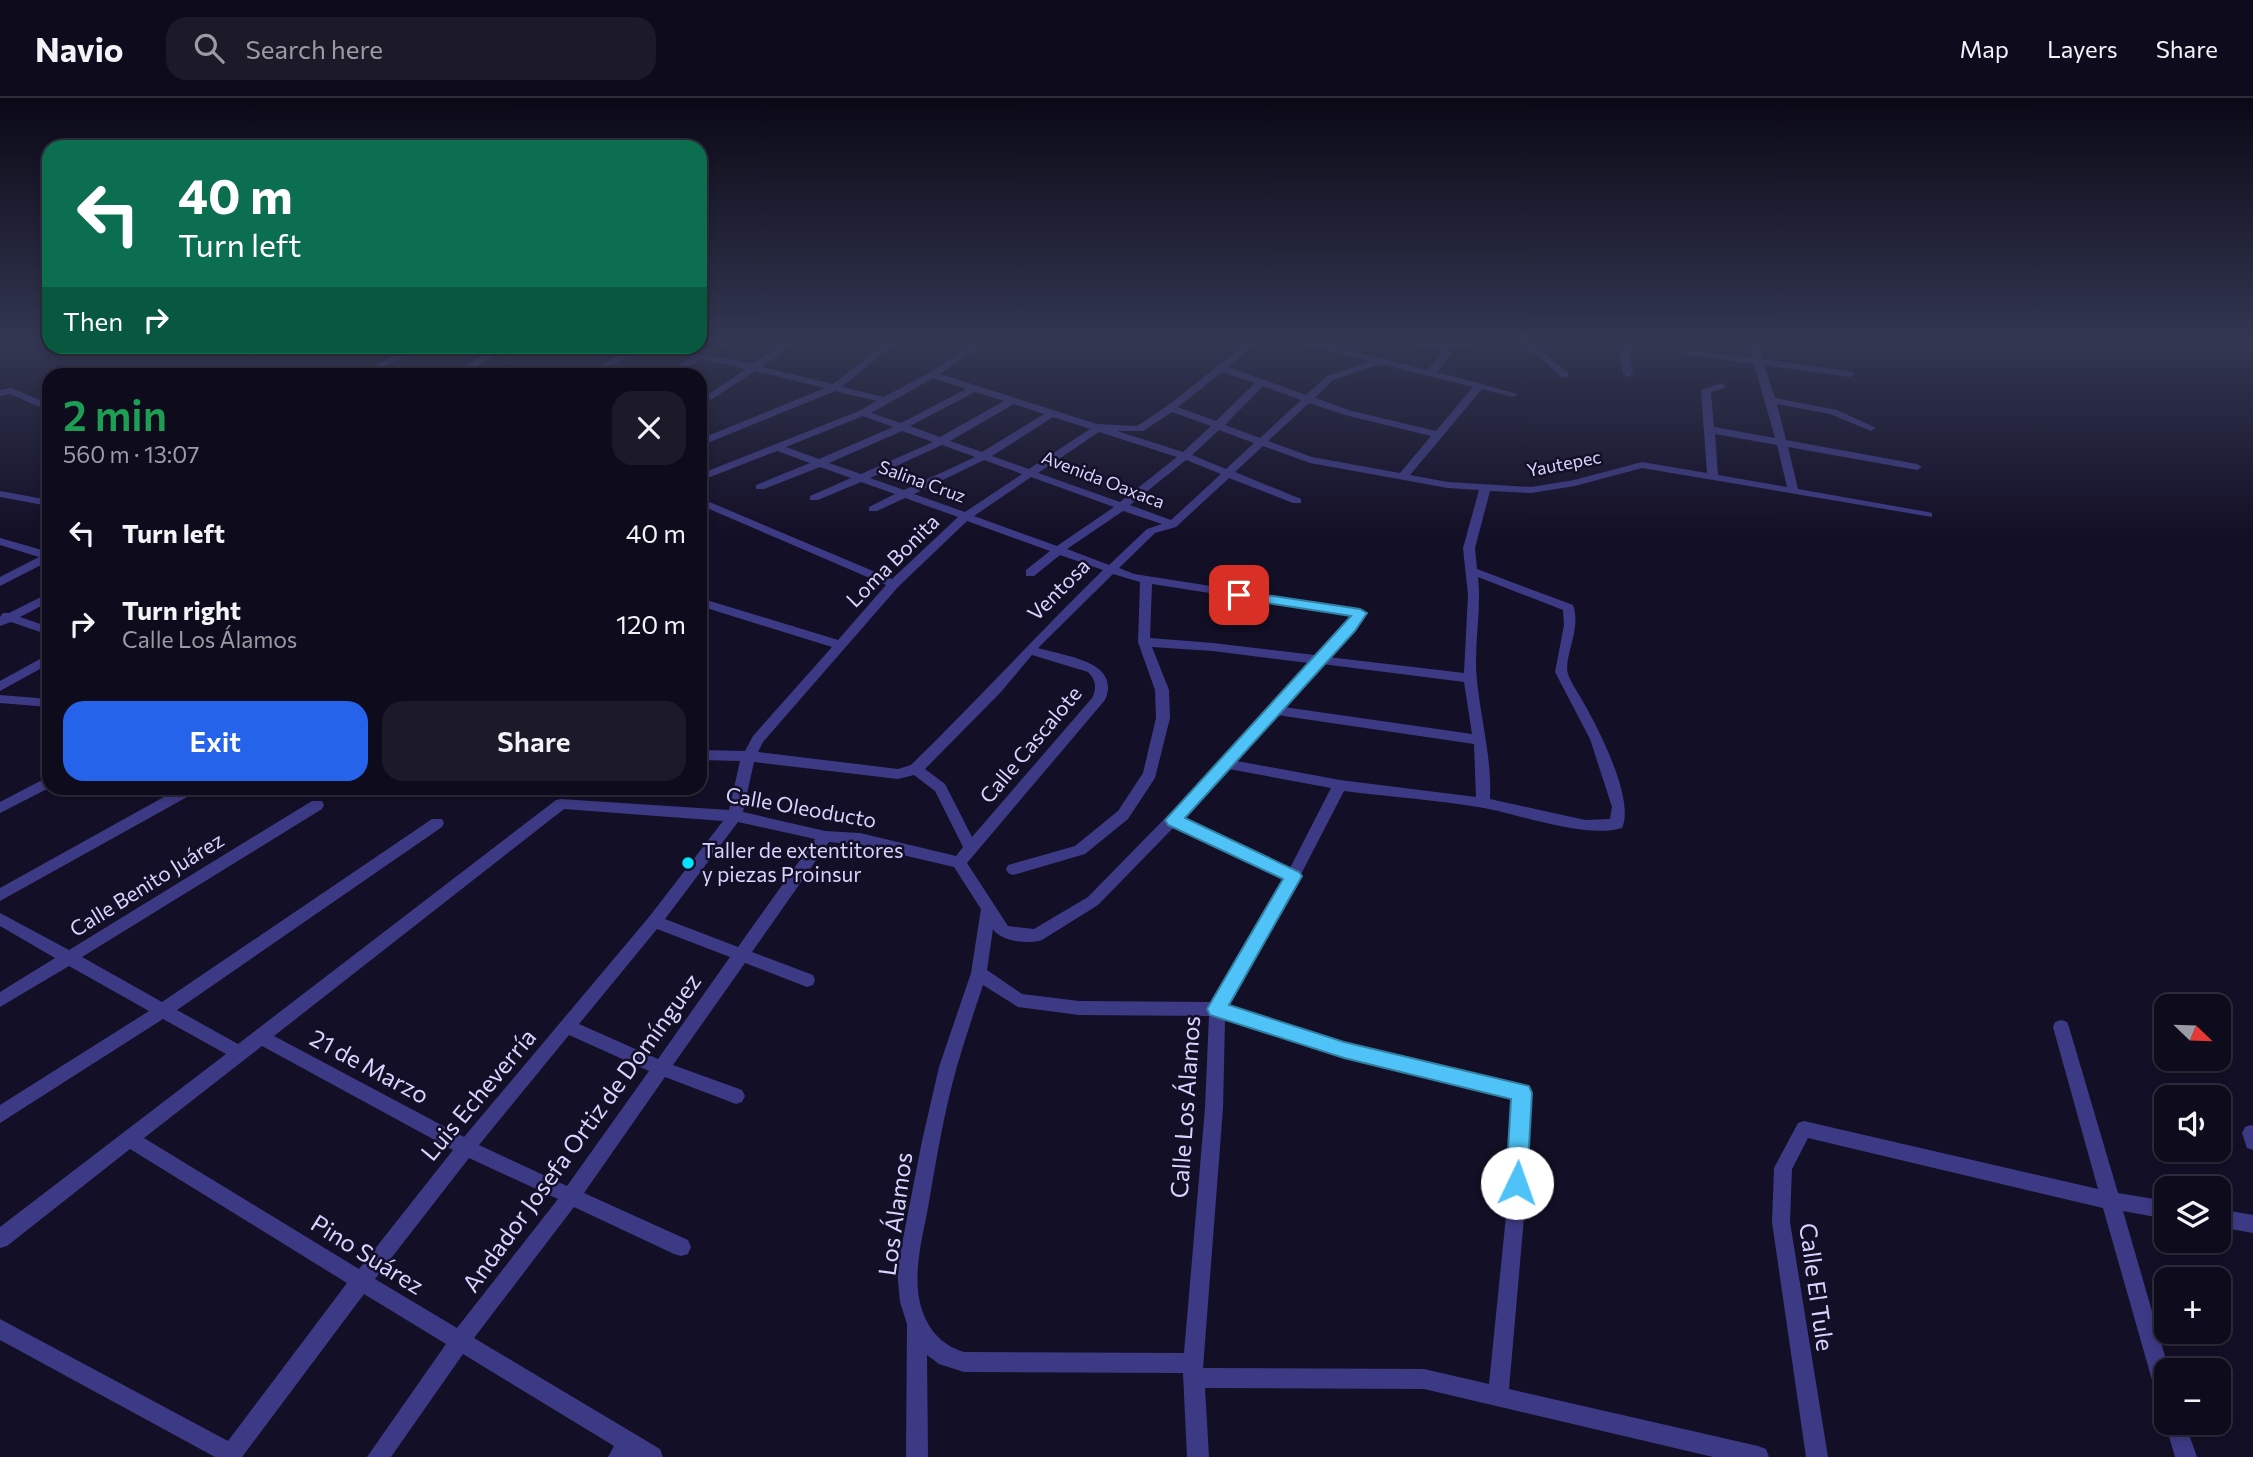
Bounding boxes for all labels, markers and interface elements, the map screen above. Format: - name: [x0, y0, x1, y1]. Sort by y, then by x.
- search box: [166, 17, 656, 80]
- text: Navio: [35, 28, 124, 69]
- icon: search: [190, 29, 228, 67]
- text: Search here: [246, 33, 383, 64]
- text: Map: [1960, 34, 2009, 63]
- text: Layers: [2047, 34, 2118, 63]
- text: Share: [2156, 34, 2218, 63]
- text: 40 m: [178, 164, 293, 224]
- icon: left: [63, 168, 154, 259]
- text: Turn left: [178, 224, 302, 264]
- icon: right: [137, 301, 175, 339]
- text: Then: [63, 305, 123, 336]
- text: 2 min: [63, 388, 167, 440]
- button: close: [612, 391, 686, 465]
- text: 560 m · 13:07: [63, 440, 199, 468]
- street label: Yautepec: [1525, 445, 1603, 481]
- street label: Avenida Oaxaca: [1039, 446, 1168, 513]
- street label: Salina Cruz: [876, 455, 969, 507]
- street label: Loma Bonita: [840, 508, 944, 612]
- icon: left: [63, 514, 101, 552]
- text: Turn left: [122, 517, 225, 548]
- text: 40 m: [626, 517, 686, 548]
- street label: Ventosa: [1022, 553, 1094, 625]
- pin: [1209, 565, 1269, 625]
- icon: arrive: [1220, 576, 1258, 614]
- text: Turn right: [122, 594, 241, 625]
- icon: right: [63, 605, 101, 643]
- text: 120 m: [616, 608, 686, 639]
- text: Calle Los Álamos: [122, 625, 297, 653]
- street label: Calle Cascalote: [974, 681, 1086, 807]
- button: Exit: [63, 701, 368, 781]
- button: Share: [382, 701, 686, 781]
- street label: Calle Oleoducto: [724, 781, 879, 832]
- street label: Calle Benito Juárez: [65, 826, 228, 941]
- place label: Taller de extentitores y piezas Proinsur: [702, 837, 904, 886]
- marker: Taller de extentitores y piezas Proinsur: [680, 855, 696, 871]
- street label: Andador Josefa Ortiz de Domínguez: [455, 967, 706, 1297]
- north arrow: [2154, 994, 2231, 1071]
- map controls: [2154, 994, 2231, 1435]
- street label: Calle Los Álamos: [1164, 1015, 1205, 1199]
- street label: 21 de Marzo: [305, 1022, 434, 1109]
- street label: Luis Echeverría: [414, 1022, 542, 1166]
- button: sound: [2154, 1085, 2231, 1162]
- position arrow: [1480, 1146, 1554, 1220]
- street label: Los Álamos: [871, 1150, 918, 1277]
- button: layers: [2154, 1176, 2231, 1253]
- street label: Pino Suárez: [306, 1208, 430, 1300]
- street label: Calle El Tule: [1794, 1221, 1841, 1353]
- button: +: [2154, 1267, 2231, 1344]
- button: −: [2154, 1358, 2231, 1435]

